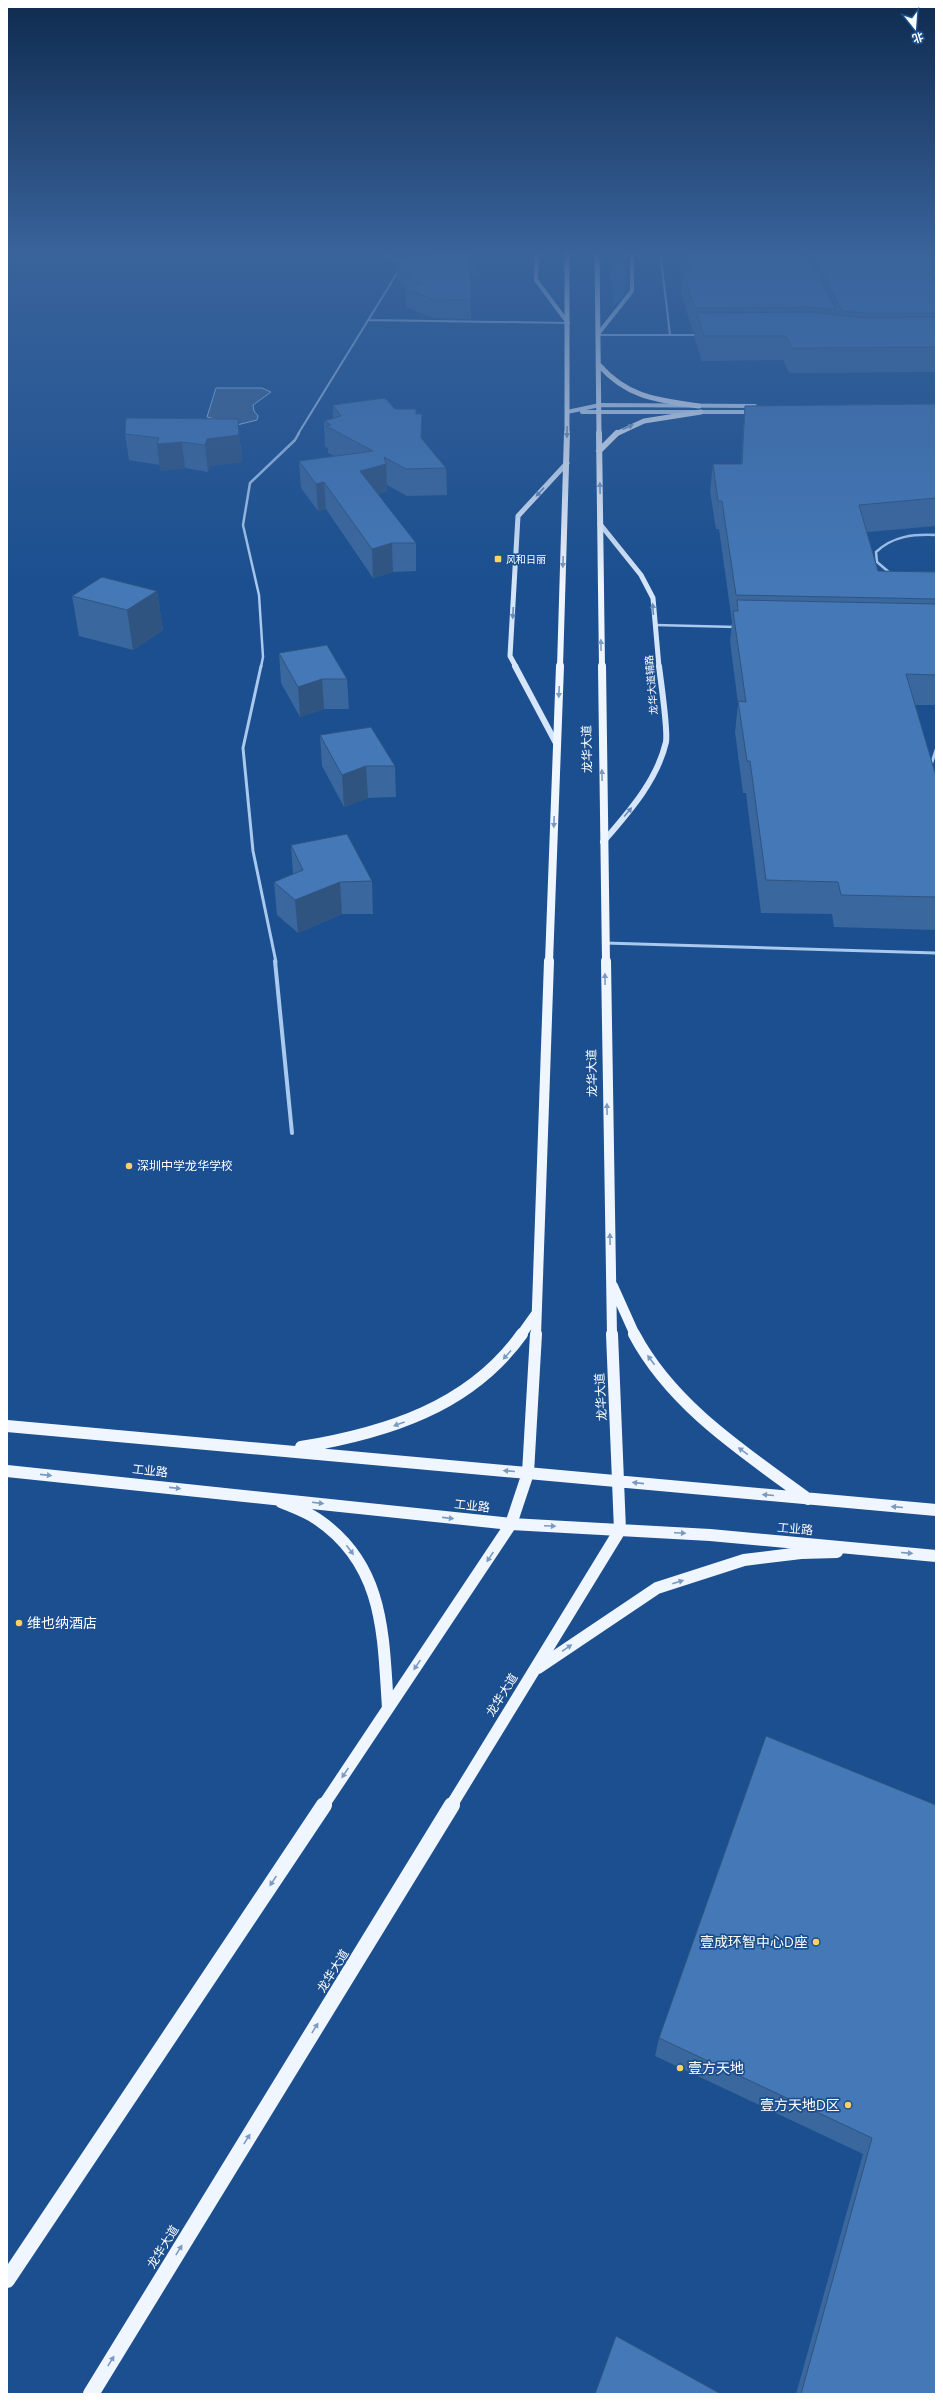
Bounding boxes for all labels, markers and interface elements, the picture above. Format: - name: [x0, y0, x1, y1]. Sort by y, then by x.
- north arrow: [895, 8, 935, 48]
- text: 北: [911, 30, 925, 45]
- one-way arrow: [623, 424, 634, 430]
- one-way arrow: [564, 426, 570, 439]
- one-way arrow: [596, 482, 603, 494]
- one-way arrow: [536, 487, 545, 497]
- marker: 风和日丽: [493, 554, 503, 564]
- place label: 风和日丽: [506, 554, 546, 565]
- one-way arrow: [560, 556, 567, 568]
- one-way arrow: [650, 603, 657, 615]
- one-way arrow: [509, 607, 516, 619]
- one-way arrow: [598, 638, 604, 651]
- street label: 龙华大道辅路: [643, 655, 660, 715]
- one-way arrow: [556, 686, 562, 699]
- street label: 龙华大道: [580, 725, 593, 773]
- one-way arrow: [599, 768, 605, 781]
- one-way arrow: [623, 807, 632, 817]
- one-way arrow: [551, 816, 558, 828]
- one-way arrow: [602, 973, 609, 985]
- street label: 龙华大道: [585, 1049, 598, 1097]
- one-way arrow: [604, 1103, 611, 1115]
- place label: 深圳中学龙华学校: [137, 1159, 233, 1172]
- marker: 深圳中学龙华学校: [124, 1161, 134, 1171]
- one-way arrow: [606, 1233, 613, 1245]
- one-way arrow: [502, 1350, 512, 1360]
- one-way arrow: [646, 1355, 655, 1366]
- street label: 龙华大道: [593, 1373, 608, 1421]
- one-way arrow: [392, 1421, 404, 1427]
- one-way arrow: [737, 1447, 748, 1455]
- street label: 工业路: [131, 1462, 169, 1479]
- one-way arrow: [503, 1468, 515, 1475]
- one-way arrow: [40, 1472, 52, 1478]
- one-way arrow: [632, 1479, 644, 1486]
- one-way arrow: [169, 1485, 181, 1491]
- one-way arrow: [762, 1492, 774, 1498]
- street label: 工业路: [453, 1497, 491, 1514]
- one-way arrow: [312, 1500, 324, 1506]
- one-way arrow: [891, 1503, 903, 1510]
- one-way arrow: [441, 1514, 454, 1521]
- street label: 工业路: [777, 1520, 814, 1537]
- one-way arrow: [544, 1523, 556, 1530]
- one-way arrow: [674, 1530, 686, 1537]
- one-way arrow: [345, 1545, 354, 1556]
- one-way arrow: [901, 1550, 913, 1556]
- one-way arrow: [486, 1551, 493, 1563]
- one-way arrow: [672, 1578, 684, 1584]
- place label: 维也纳酒店: [27, 1615, 97, 1631]
- marker: 维也纳酒店: [14, 1618, 24, 1628]
- one-way arrow: [561, 1645, 573, 1652]
- one-way arrow: [413, 1660, 421, 1670]
- street label: 龙华大道: [483, 1671, 520, 1719]
- one-way arrow: [341, 1768, 349, 1778]
- one-way arrow: [269, 1876, 277, 1886]
- place label: 壹成环智中心D座: [700, 1934, 808, 1950]
- marker: 壹成环智中心D座: [811, 1937, 821, 1947]
- street label: 龙华大道: [314, 1947, 351, 1995]
- one-way arrow: [311, 2023, 319, 2033]
- place label: 壹方天地: [688, 2060, 744, 2076]
- marker: 壹方天地: [675, 2063, 685, 2073]
- place label: 壹方天地D区: [760, 2097, 840, 2113]
- marker: 壹方天地D区: [843, 2100, 853, 2110]
- one-way arrow: [244, 2133, 251, 2145]
- street label: 龙华大道: [144, 2223, 181, 2271]
- one-way arrow: [176, 2244, 183, 2256]
- one-way arrow: [108, 2355, 115, 2367]

